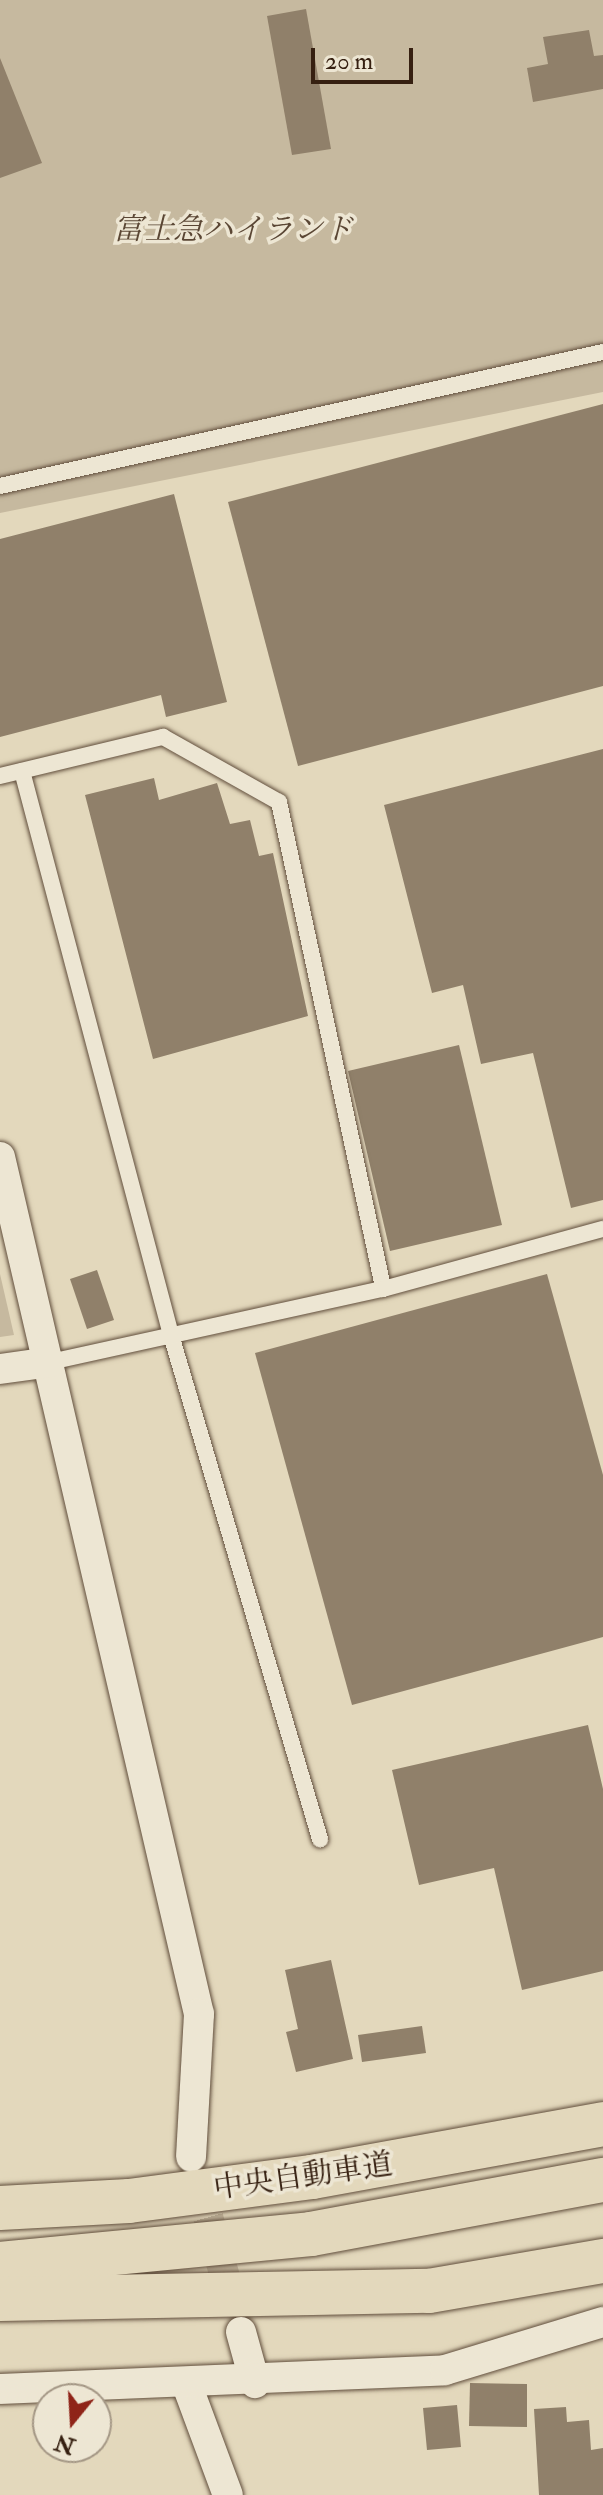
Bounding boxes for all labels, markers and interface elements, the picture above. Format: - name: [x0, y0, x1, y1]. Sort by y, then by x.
- scale bar: [315, 32, 417, 82]
- text: 20 m: [325, 46, 373, 77]
- park label: 富士急ハイランド: [113, 212, 353, 248]
- street label: 中央自動車道: [211, 2147, 395, 2207]
- north arrow: [32, 2383, 112, 2463]
- text: N: [52, 2428, 79, 2460]

